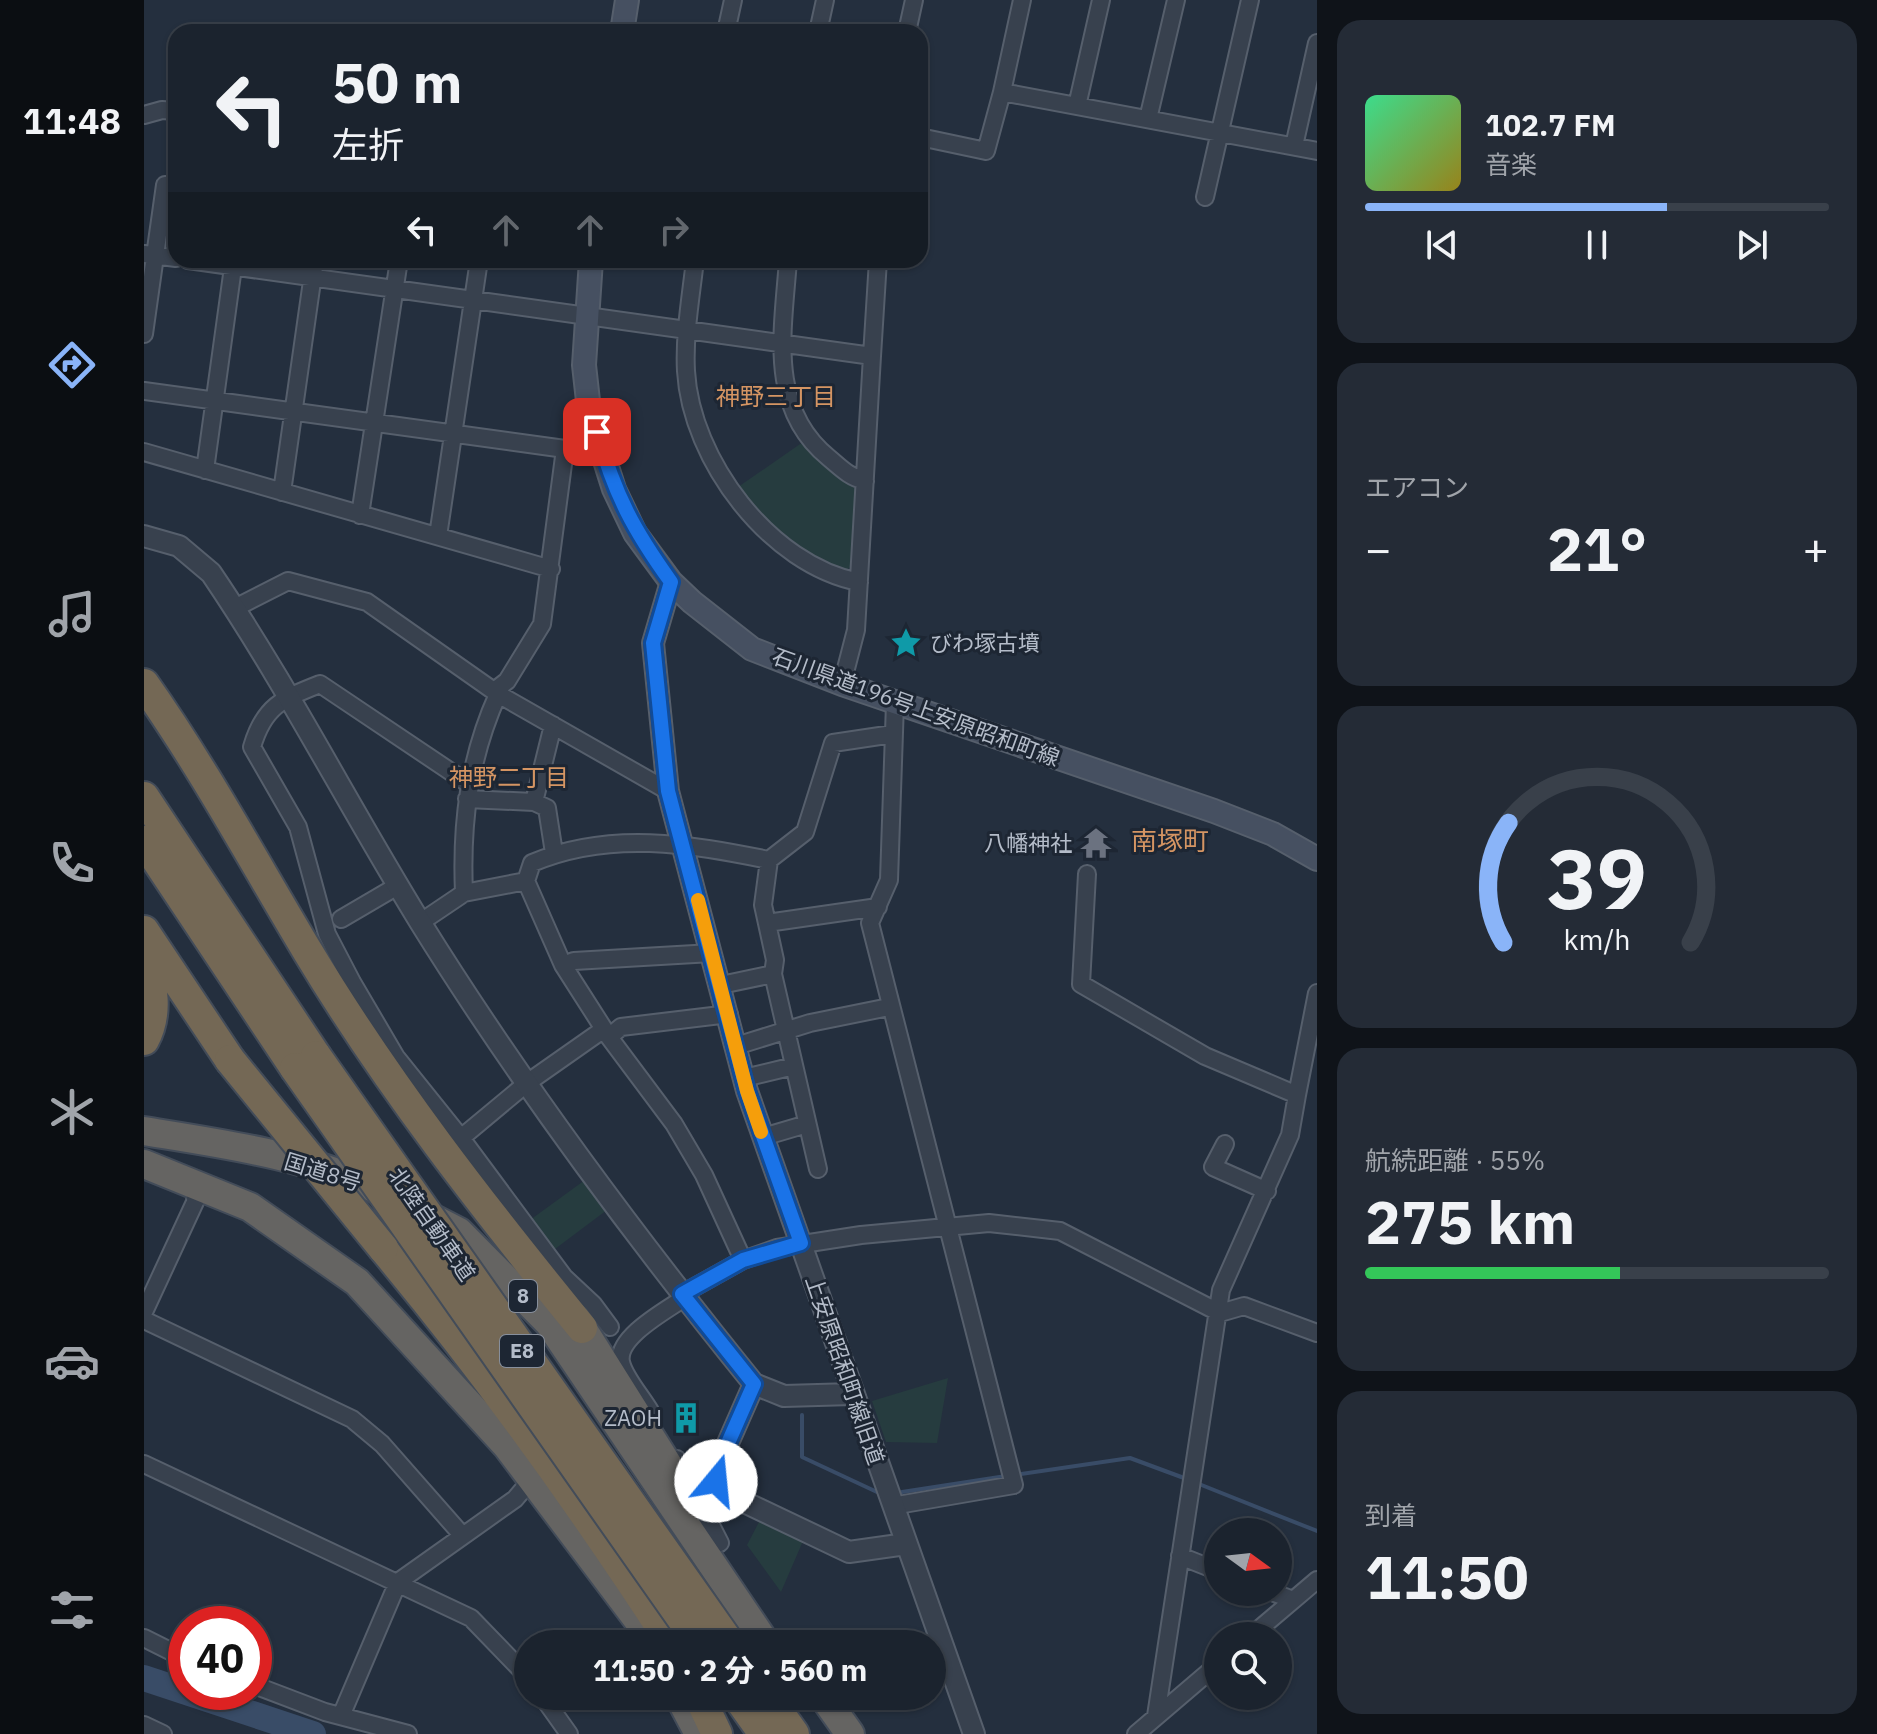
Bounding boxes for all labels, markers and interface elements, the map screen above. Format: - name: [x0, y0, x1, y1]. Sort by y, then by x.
- text: 50 m: [332, 46, 462, 118]
- icon: left: [200, 56, 304, 160]
- text: 11:48: [23, 97, 121, 144]
- text: 102.7 FM: [1485, 105, 1616, 144]
- text: 左折: [332, 121, 404, 168]
- text: 音楽: [1485, 147, 1537, 181]
- icon: left: [400, 208, 444, 252]
- icon: ahead: [484, 208, 528, 252]
- icon: ahead: [568, 208, 612, 252]
- icon: right: [652, 208, 696, 252]
- icon: previous: [1420, 223, 1464, 267]
- icon: pause: [1575, 223, 1619, 267]
- icon: next: [1730, 223, 1774, 267]
- icon: directions: [44, 337, 100, 393]
- district label: 神野三丁目: [716, 380, 836, 412]
- pin: [563, 398, 631, 466]
- icon: arrive: [575, 410, 619, 454]
- text: エアコン: [1365, 470, 1469, 504]
- text: 21°: [1547, 509, 1647, 588]
- text: −: [1365, 520, 1391, 577]
- text: +: [1803, 520, 1829, 577]
- icon: music: [44, 586, 100, 642]
- place icon: びわ塚古墳: [889, 626, 923, 660]
- place label: びわ塚古墳: [930, 628, 1040, 657]
- street label: 石川県道196号上安原昭和町線: [769, 641, 1064, 772]
- district label: 神野二丁目: [449, 761, 569, 793]
- district label: 南塚町: [1131, 823, 1209, 857]
- text: 39: [1547, 824, 1647, 932]
- temple icon: 八幡神社: [1079, 826, 1113, 860]
- place label: 八幡神社: [984, 828, 1072, 857]
- icon: phone: [44, 835, 100, 891]
- text: km/h: [1563, 921, 1631, 958]
- icon: climate: [44, 1084, 100, 1140]
- text: 航続距離 · 55%: [1365, 1143, 1545, 1177]
- street label: 国道8号: [281, 1146, 365, 1197]
- street label: 北陸自動車道: [383, 1161, 482, 1286]
- text: 275 km: [1365, 1182, 1575, 1261]
- street label: 上安原昭和町線旧道: [800, 1272, 891, 1468]
- road number: 8: [509, 1280, 537, 1312]
- icon: car: [44, 1333, 100, 1389]
- road number: E8: [500, 1335, 544, 1367]
- building icon: ZAOH: [669, 1401, 703, 1435]
- place label: ZAOH: [604, 1403, 662, 1432]
- position arrow: [674, 1439, 758, 1523]
- text: 到着: [1365, 1498, 1417, 1532]
- north arrow: [1204, 1518, 1292, 1606]
- map controls: [1204, 1518, 1292, 1710]
- text: 11:50: [1365, 1537, 1529, 1616]
- icon: filters: [44, 1582, 100, 1638]
- speed limit sign: 40: [168, 1606, 272, 1710]
- button: search: [1204, 1622, 1292, 1710]
- text: 11:50 · 2 分 · 560 m: [593, 1650, 867, 1689]

